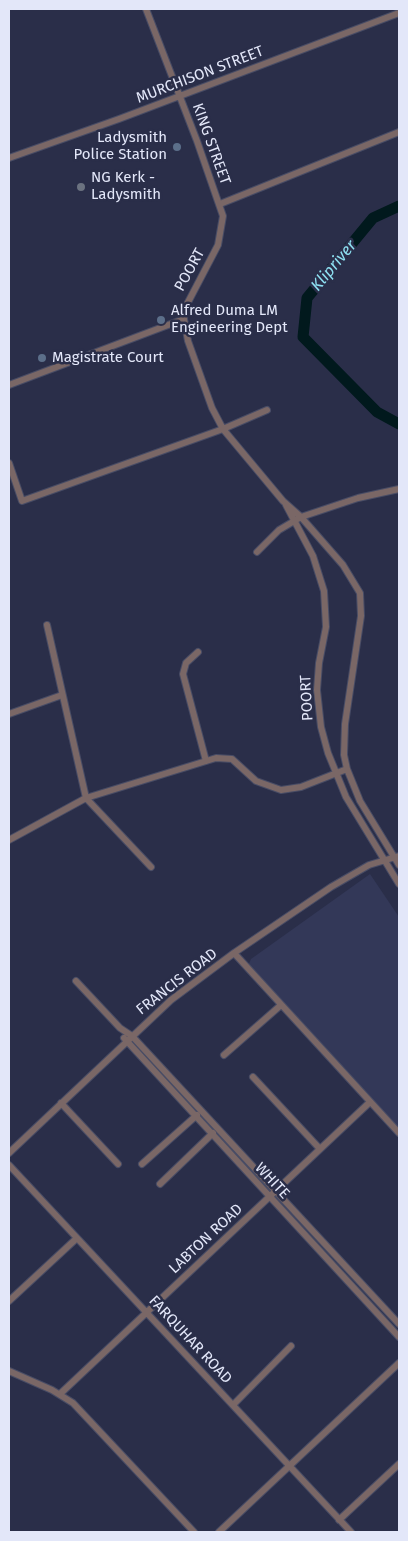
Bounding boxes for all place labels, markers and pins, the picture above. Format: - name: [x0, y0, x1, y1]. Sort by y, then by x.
- place label: Ladysmith Police Station: [73, 129, 167, 164]
- marker: Ladysmith Police Station: [171, 141, 183, 153]
- place label: NG Kerk - Ladysmith: [91, 169, 161, 204]
- marker: NG Kerk - Ladysmith: [75, 181, 87, 193]
- place label: Alfred Duma LM Engineering Dept: [171, 302, 288, 337]
- marker: Alfred Duma LM Engineering Dept: [155, 314, 167, 326]
- place label: Magistrate Court: [52, 349, 164, 367]
- marker: Magistrate Court: [36, 352, 48, 364]

